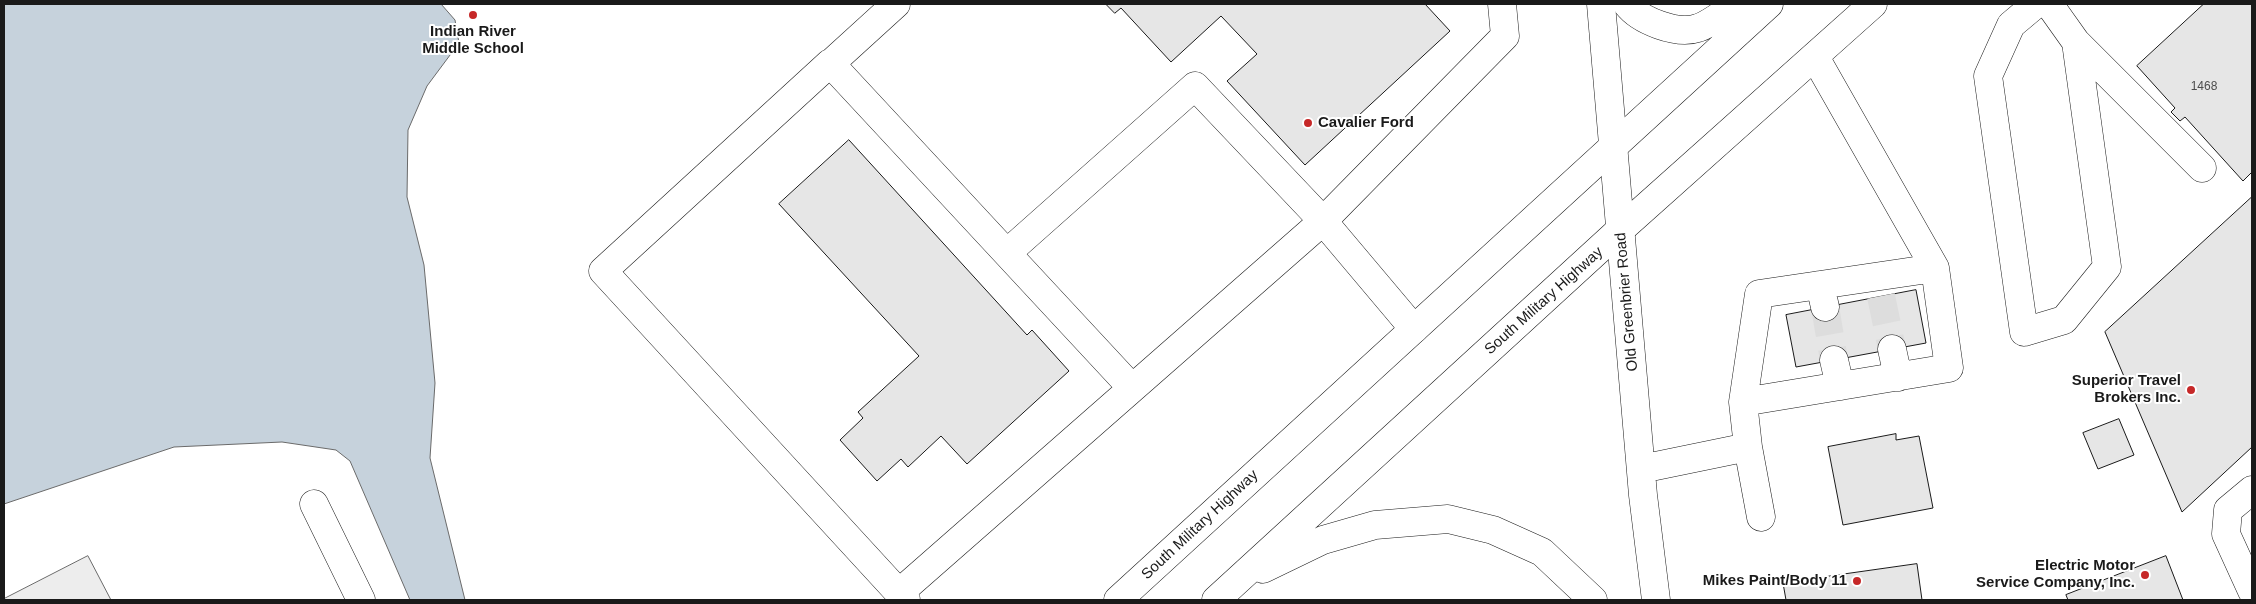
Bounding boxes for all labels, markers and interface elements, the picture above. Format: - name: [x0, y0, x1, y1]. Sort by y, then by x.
- marker: Indian River Middle School: [467, 9, 479, 21]
- place label: Indian River Middle School: [422, 23, 524, 58]
- house number: 1468: [2191, 80, 2217, 94]
- place label: Cavalier Ford: [1318, 114, 1414, 132]
- marker: Cavalier Ford: [1302, 117, 1314, 129]
- street label: Old Greenbrier Road: [1612, 232, 1642, 372]
- street label: South Military Highway: [1481, 243, 1607, 359]
- place label: Superior Travel Brokers Inc.: [2072, 372, 2181, 407]
- marker: Superior Travel Brokers Inc.: [2185, 384, 2197, 396]
- street label: South Military Highway: [1138, 466, 1262, 584]
- place label: Electric Motor Service Company, Inc.: [1976, 557, 2135, 592]
- marker: Electric Motor Service Company, Inc.: [2139, 569, 2151, 581]
- place label: Mikes Paint/Body 11: [1703, 572, 1847, 590]
- marker: Mikes Paint/Body 11: [1851, 575, 1863, 587]

